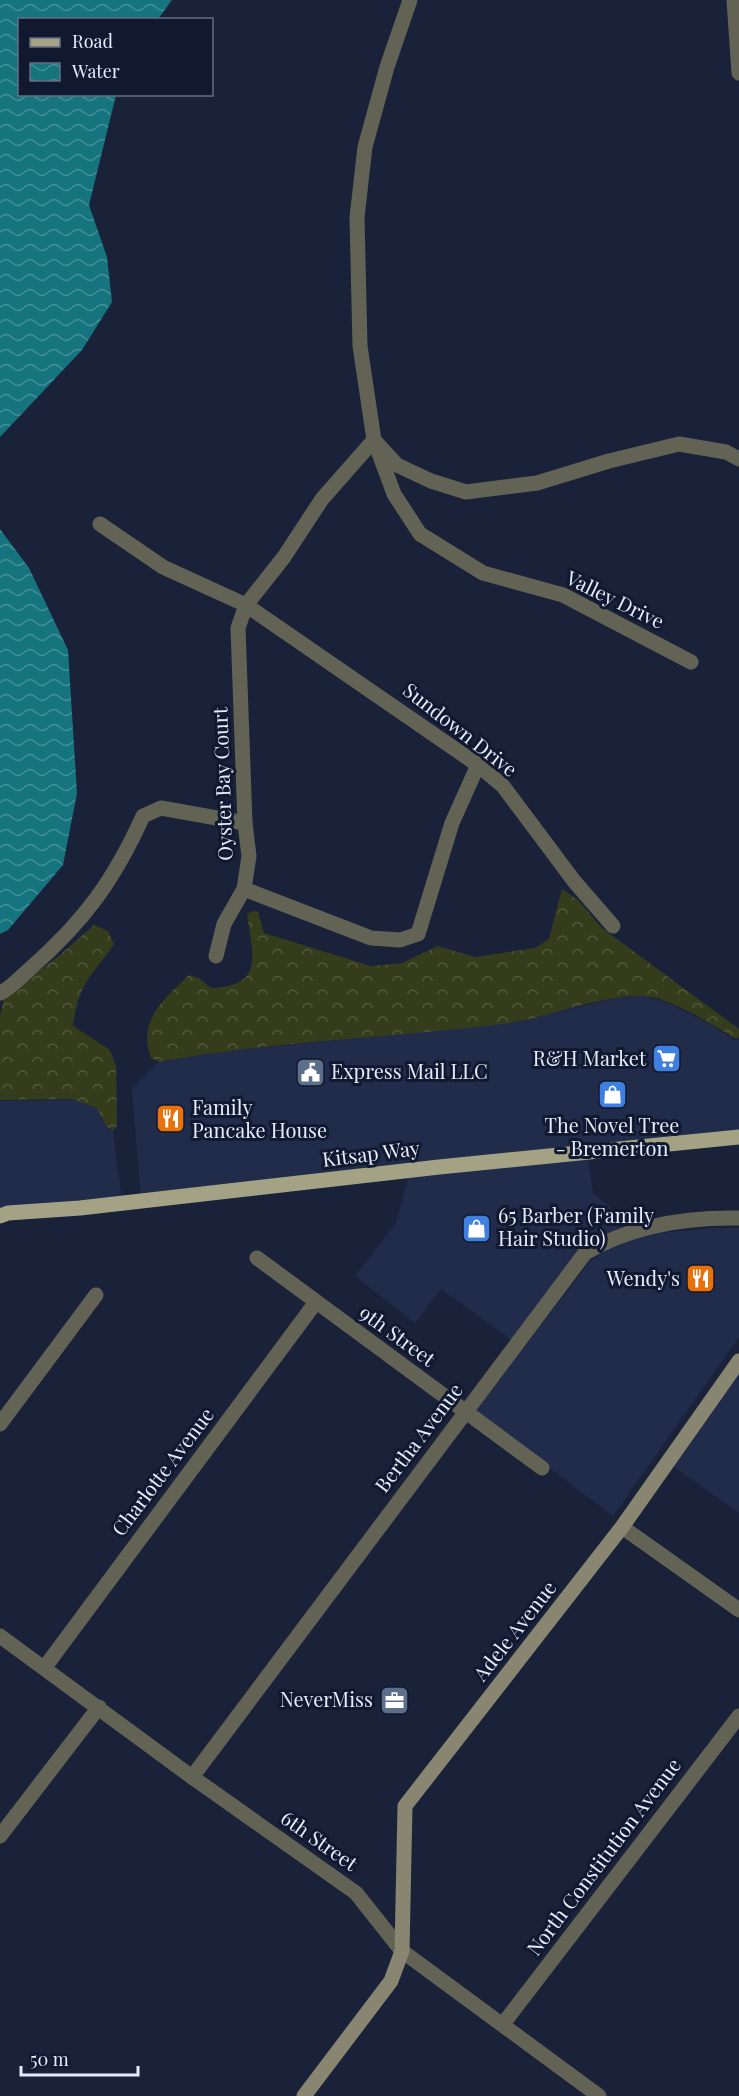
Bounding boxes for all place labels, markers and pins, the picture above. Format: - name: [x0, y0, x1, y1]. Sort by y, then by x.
- supermarket icon: R&H Market: [651, 1043, 683, 1075]
- place label: R&H Market: [533, 1044, 647, 1071]
- public building icon: Express Mail LLC: [294, 1056, 326, 1088]
- place label: Express Mail LLC: [331, 1057, 488, 1084]
- shop icon: The Novel Tree - Bremerton: [596, 1079, 628, 1111]
- place label: Family Pancake House: [192, 1093, 327, 1143]
- restaurant icon: Family Pancake House: [155, 1103, 187, 1135]
- place label: The Novel Tree - Bremerton: [545, 1111, 679, 1161]
- place label: 65 Barber (Family Hair Studio): [498, 1201, 654, 1251]
- shop icon: 65 Barber (Family Hair Studio): [461, 1212, 493, 1244]
- restaurant icon: Wendy's: [685, 1263, 717, 1295]
- place label: Wendy's: [606, 1264, 680, 1291]
- office icon: NeverMiss: [378, 1684, 410, 1716]
- place label: NeverMiss: [280, 1685, 373, 1712]

